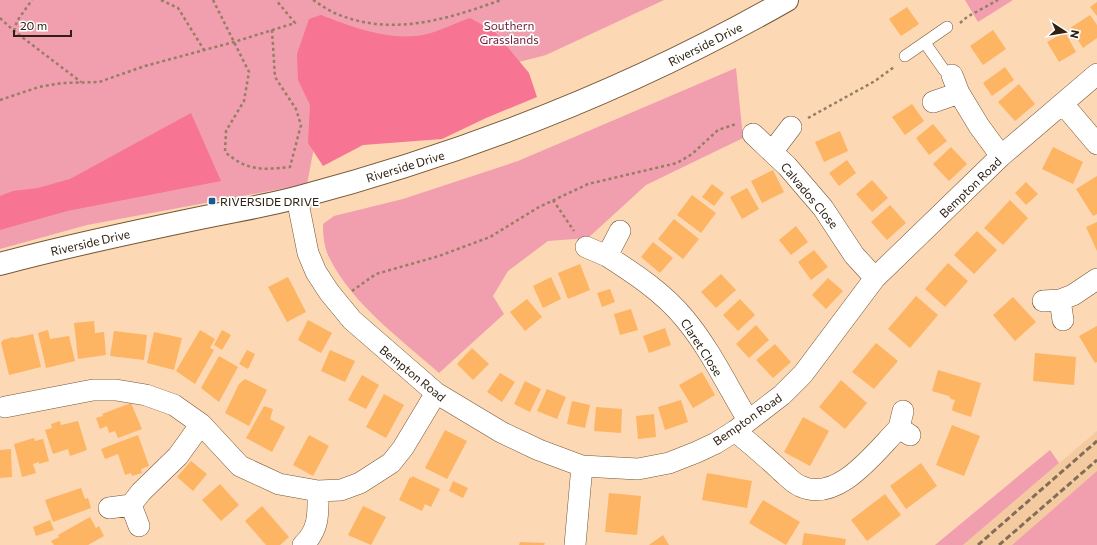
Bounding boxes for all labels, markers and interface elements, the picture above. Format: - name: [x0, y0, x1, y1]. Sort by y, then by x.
- scale bar: [14, 12, 71, 38]
- north arrow: [1045, 12, 1085, 52]
- text: 20 m: [20, 18, 47, 32]
- park label: Southern Grasslands: [479, 18, 539, 46]
- street label: Riverside Drive: [666, 19, 744, 69]
- text: N: [1068, 29, 1082, 40]
- street label: Riverside Drive: [364, 147, 446, 185]
- street label: Bempton Road: [936, 154, 1004, 220]
- street label: Calvados Close: [778, 159, 842, 231]
- place label: RIVERSIDE DRIVE: [220, 194, 319, 208]
- marker: RIVERSIDE DRIVE: [207, 196, 217, 206]
- street label: Riverside Drive: [49, 226, 131, 258]
- street label: Claret Close: [678, 316, 726, 378]
- street label: Bempton Road: [377, 342, 449, 404]
- street label: Bempton Road: [710, 390, 784, 448]

